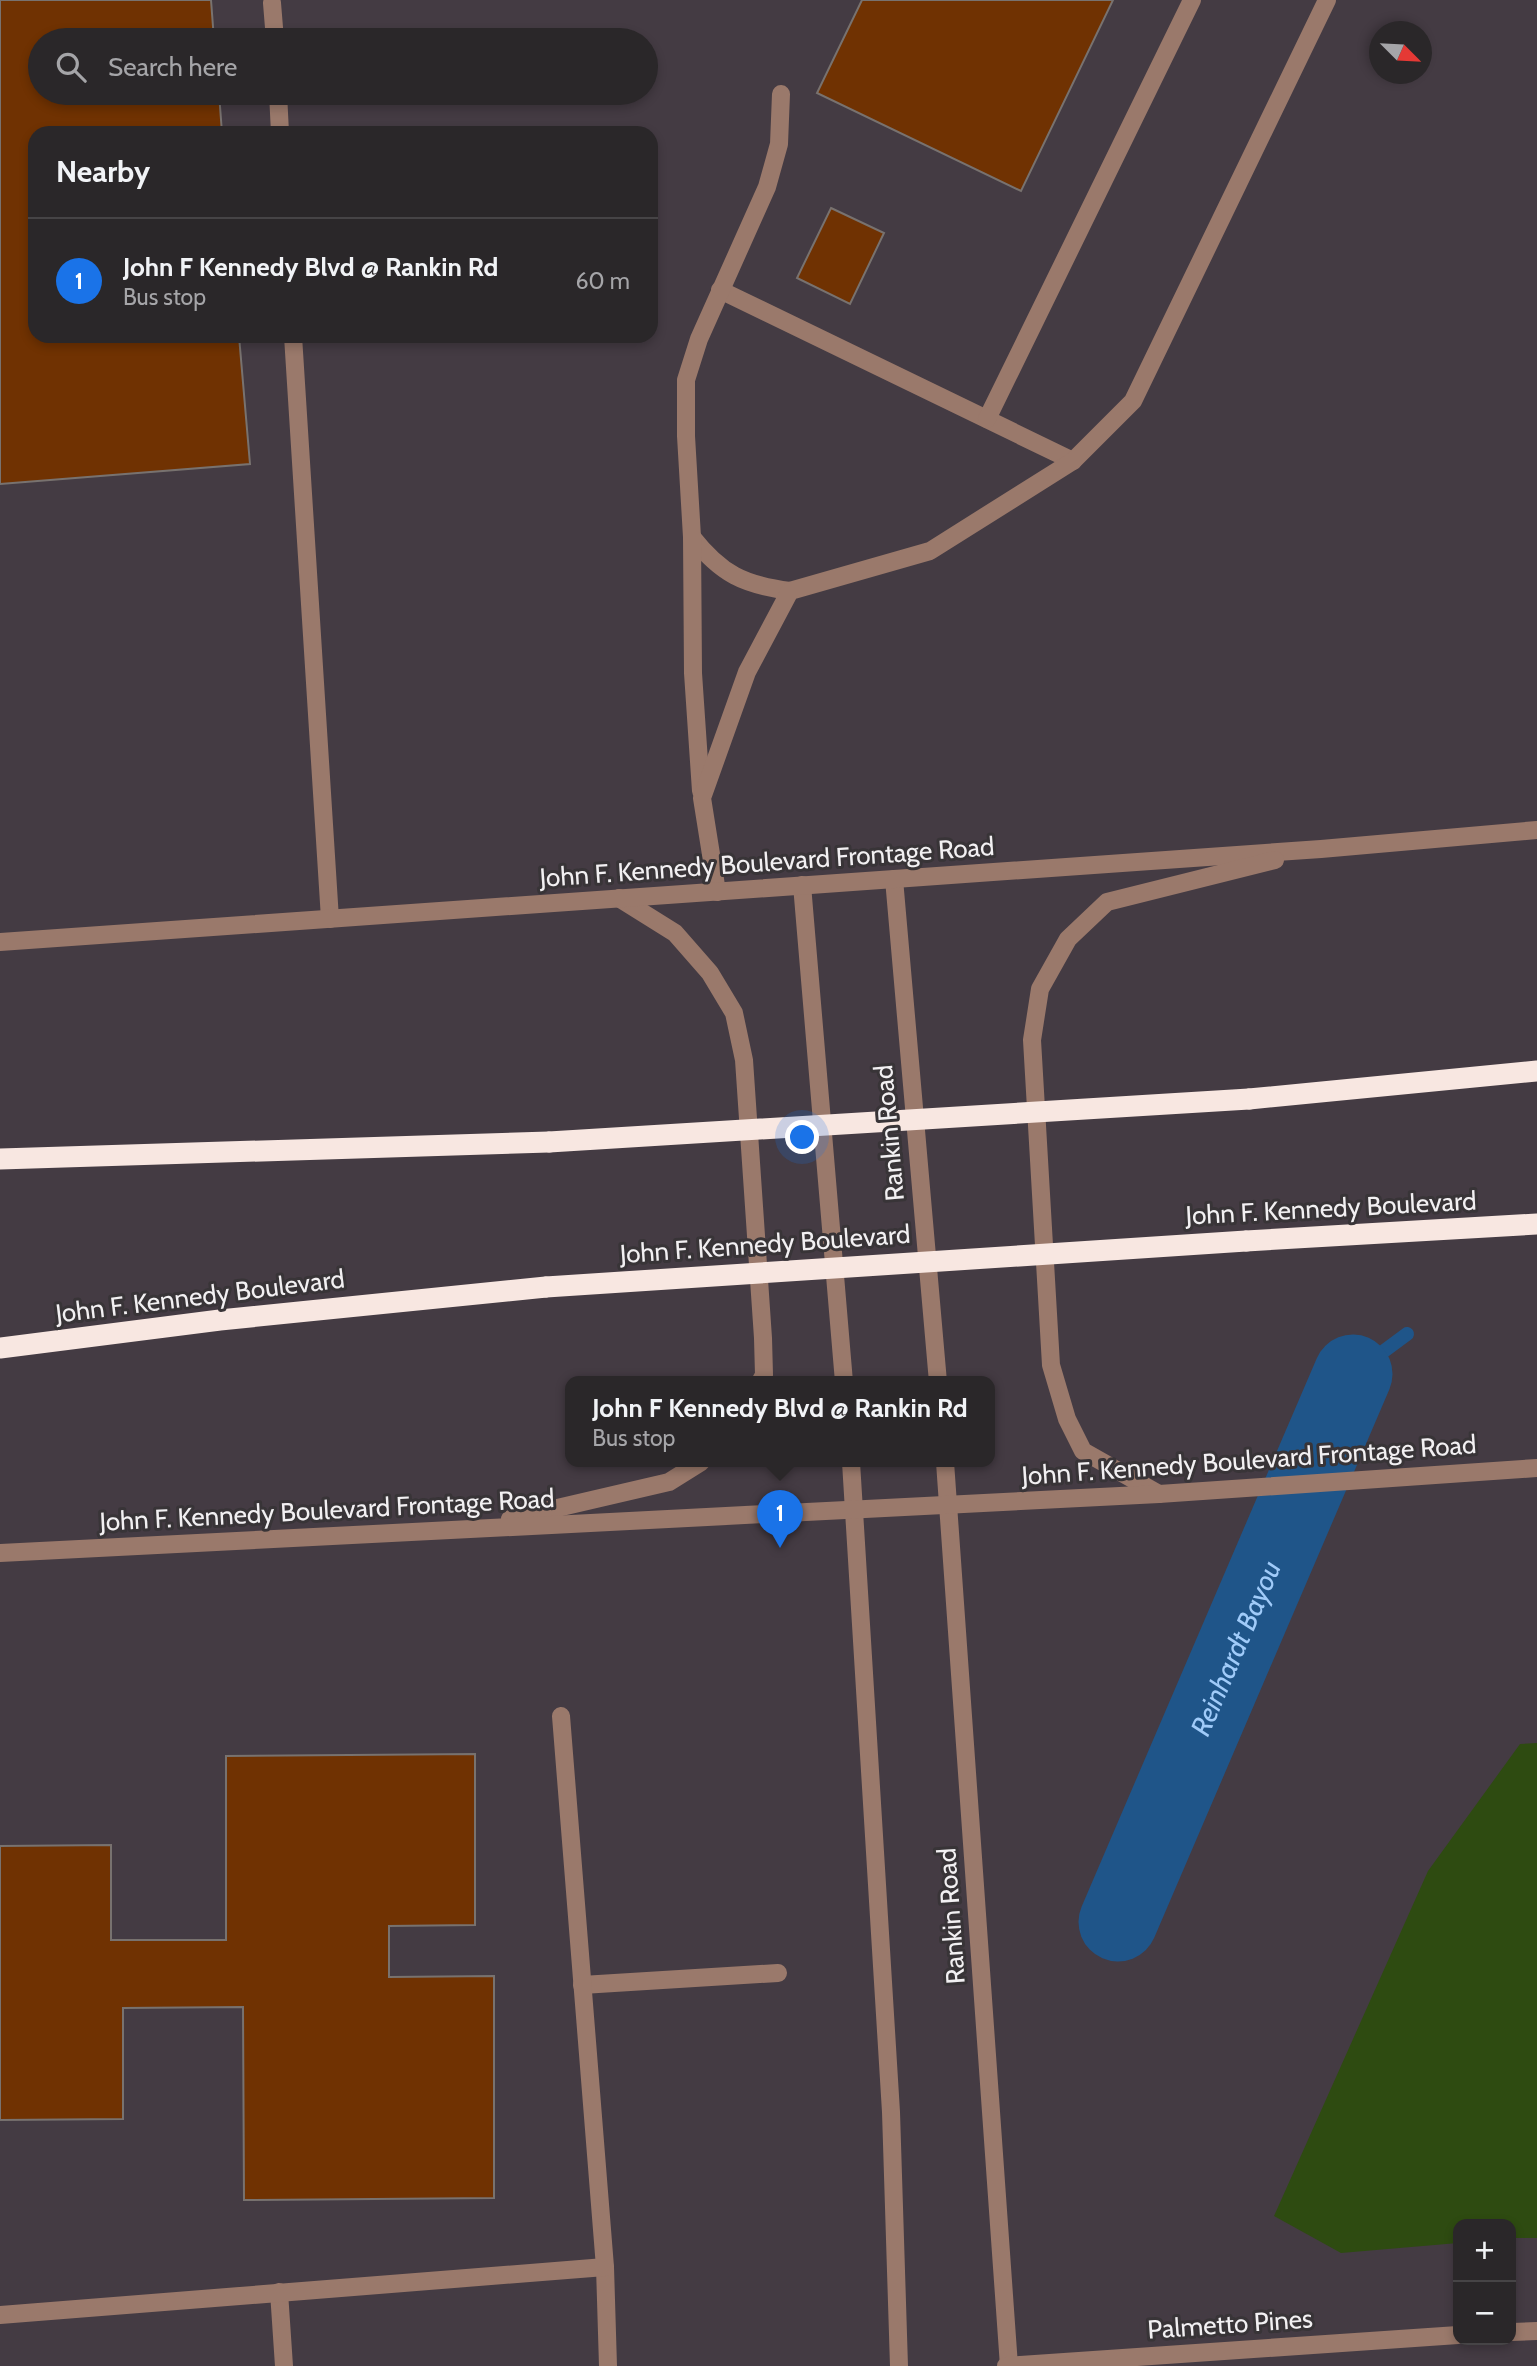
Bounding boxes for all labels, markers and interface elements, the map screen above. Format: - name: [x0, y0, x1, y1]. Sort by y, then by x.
- north arrow: [1369, 21, 1432, 84]
- search box: [28, 28, 658, 105]
- icon: search: [52, 48, 90, 86]
- text: Search here: [108, 51, 237, 83]
- text: Nearby: [56, 153, 150, 190]
- text: John F Kennedy Blvd @ Rankin Rd: [123, 251, 498, 283]
- text: 1: [75, 267, 83, 295]
- text: 60 m: [576, 267, 630, 295]
- text: Bus stop: [123, 283, 206, 311]
- street label: John F. Kennedy Boulevard Frontage Road: [538, 830, 995, 894]
- street label: Rankin Road: [867, 1064, 911, 1202]
- your location: [785, 1120, 819, 1154]
- street label: John F. Kennedy Boulevard: [1184, 1184, 1477, 1232]
- street label: John F. Kennedy Boulevard: [618, 1218, 911, 1270]
- street label: John F. Kennedy Boulevard: [53, 1262, 346, 1330]
- popup: [565, 1376, 995, 1467]
- text: John F Kennedy Blvd @ Rankin Rd: [592, 1392, 968, 1424]
- text: Bus stop: [592, 1424, 675, 1452]
- street label: John F. Kennedy Boulevard Frontage Road: [1020, 1428, 1477, 1492]
- street label: John F. Kennedy Boulevard Frontage Road: [98, 1482, 555, 1538]
- pin: 1: [757, 1490, 803, 1548]
- water label: Reinhardt Bayou: [1183, 1555, 1288, 1741]
- street label: Rankin Road: [930, 1847, 972, 1985]
- map controls: [1453, 2219, 1516, 2345]
- button: +: [1453, 2219, 1516, 2282]
- button: −: [1453, 2282, 1516, 2345]
- street label: Palmetto Pines: [1146, 2302, 1314, 2346]

